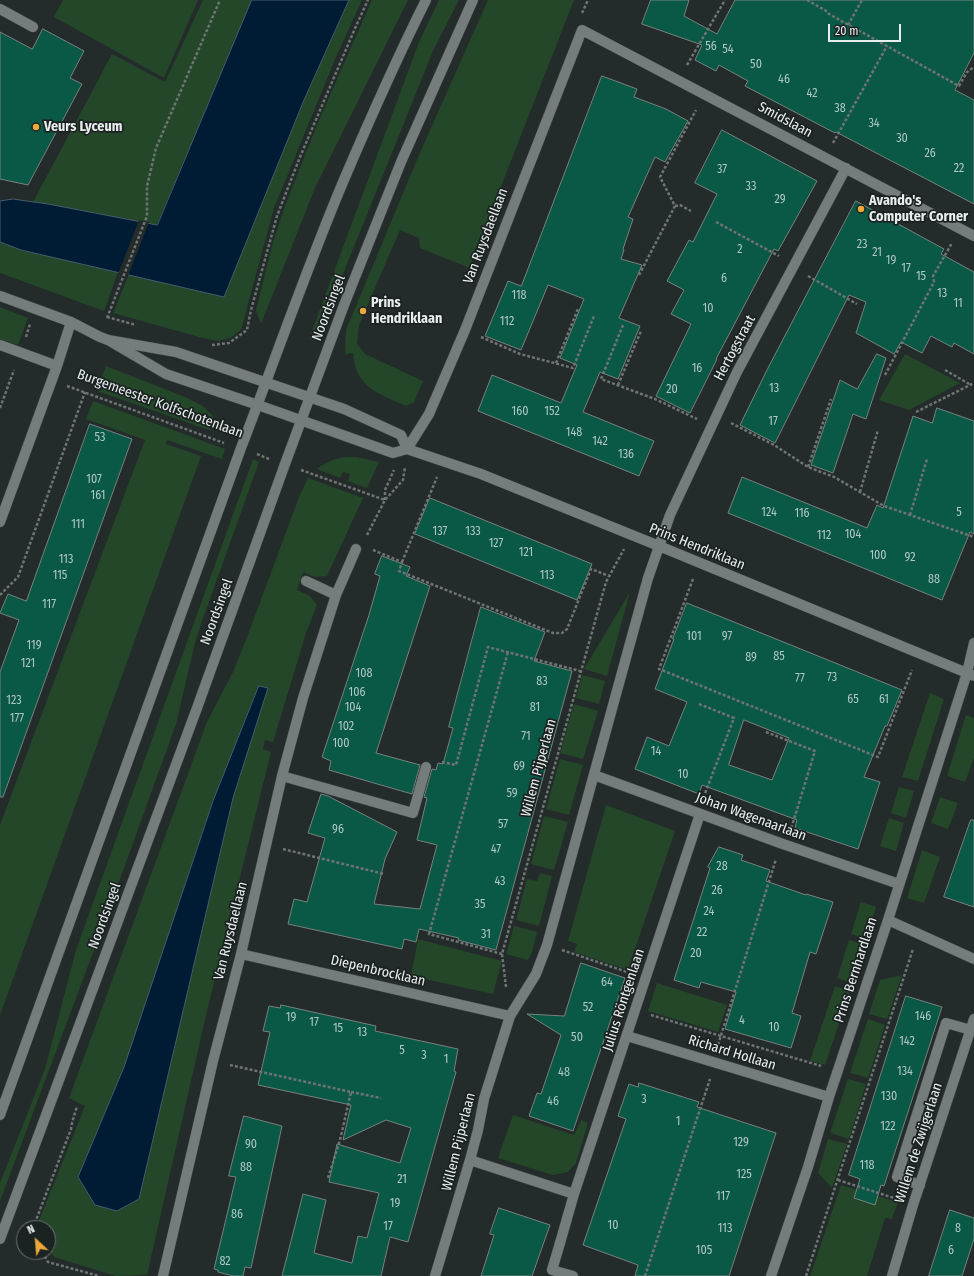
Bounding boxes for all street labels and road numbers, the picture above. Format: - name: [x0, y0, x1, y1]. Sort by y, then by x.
- street label: Smidslaan: [755, 99, 815, 141]
- street label: Van Ruysdaellaan: [460, 186, 512, 286]
- street label: Noordsingel: [309, 273, 349, 343]
- street label: Hertogstraat: [711, 312, 759, 384]
- street label: Burgemeester Kolfschotenlaan: [75, 366, 245, 442]
- street label: Prins Hendriklaan: [647, 520, 747, 574]
- street label: Noordsingel: [197, 577, 237, 647]
- street label: Willem Pijperlaan: [518, 717, 560, 819]
- street label: Johan Wagenaarlaan: [693, 789, 809, 845]
- street label: Van Ruysdaellaan: [211, 880, 251, 982]
- street label: Noordsingel: [85, 881, 125, 951]
- street label: Prins Bernhardlaan: [831, 915, 881, 1025]
- street label: Julius Röntgenlaan: [600, 947, 648, 1053]
- street label: Diepenbrocklaan: [329, 952, 427, 990]
- street label: Richard Hollaan: [686, 1032, 778, 1074]
- street label: Willem de Zwijgerlaan: [892, 1081, 946, 1205]
- street label: Willem Pijperlaan: [439, 1091, 479, 1193]

